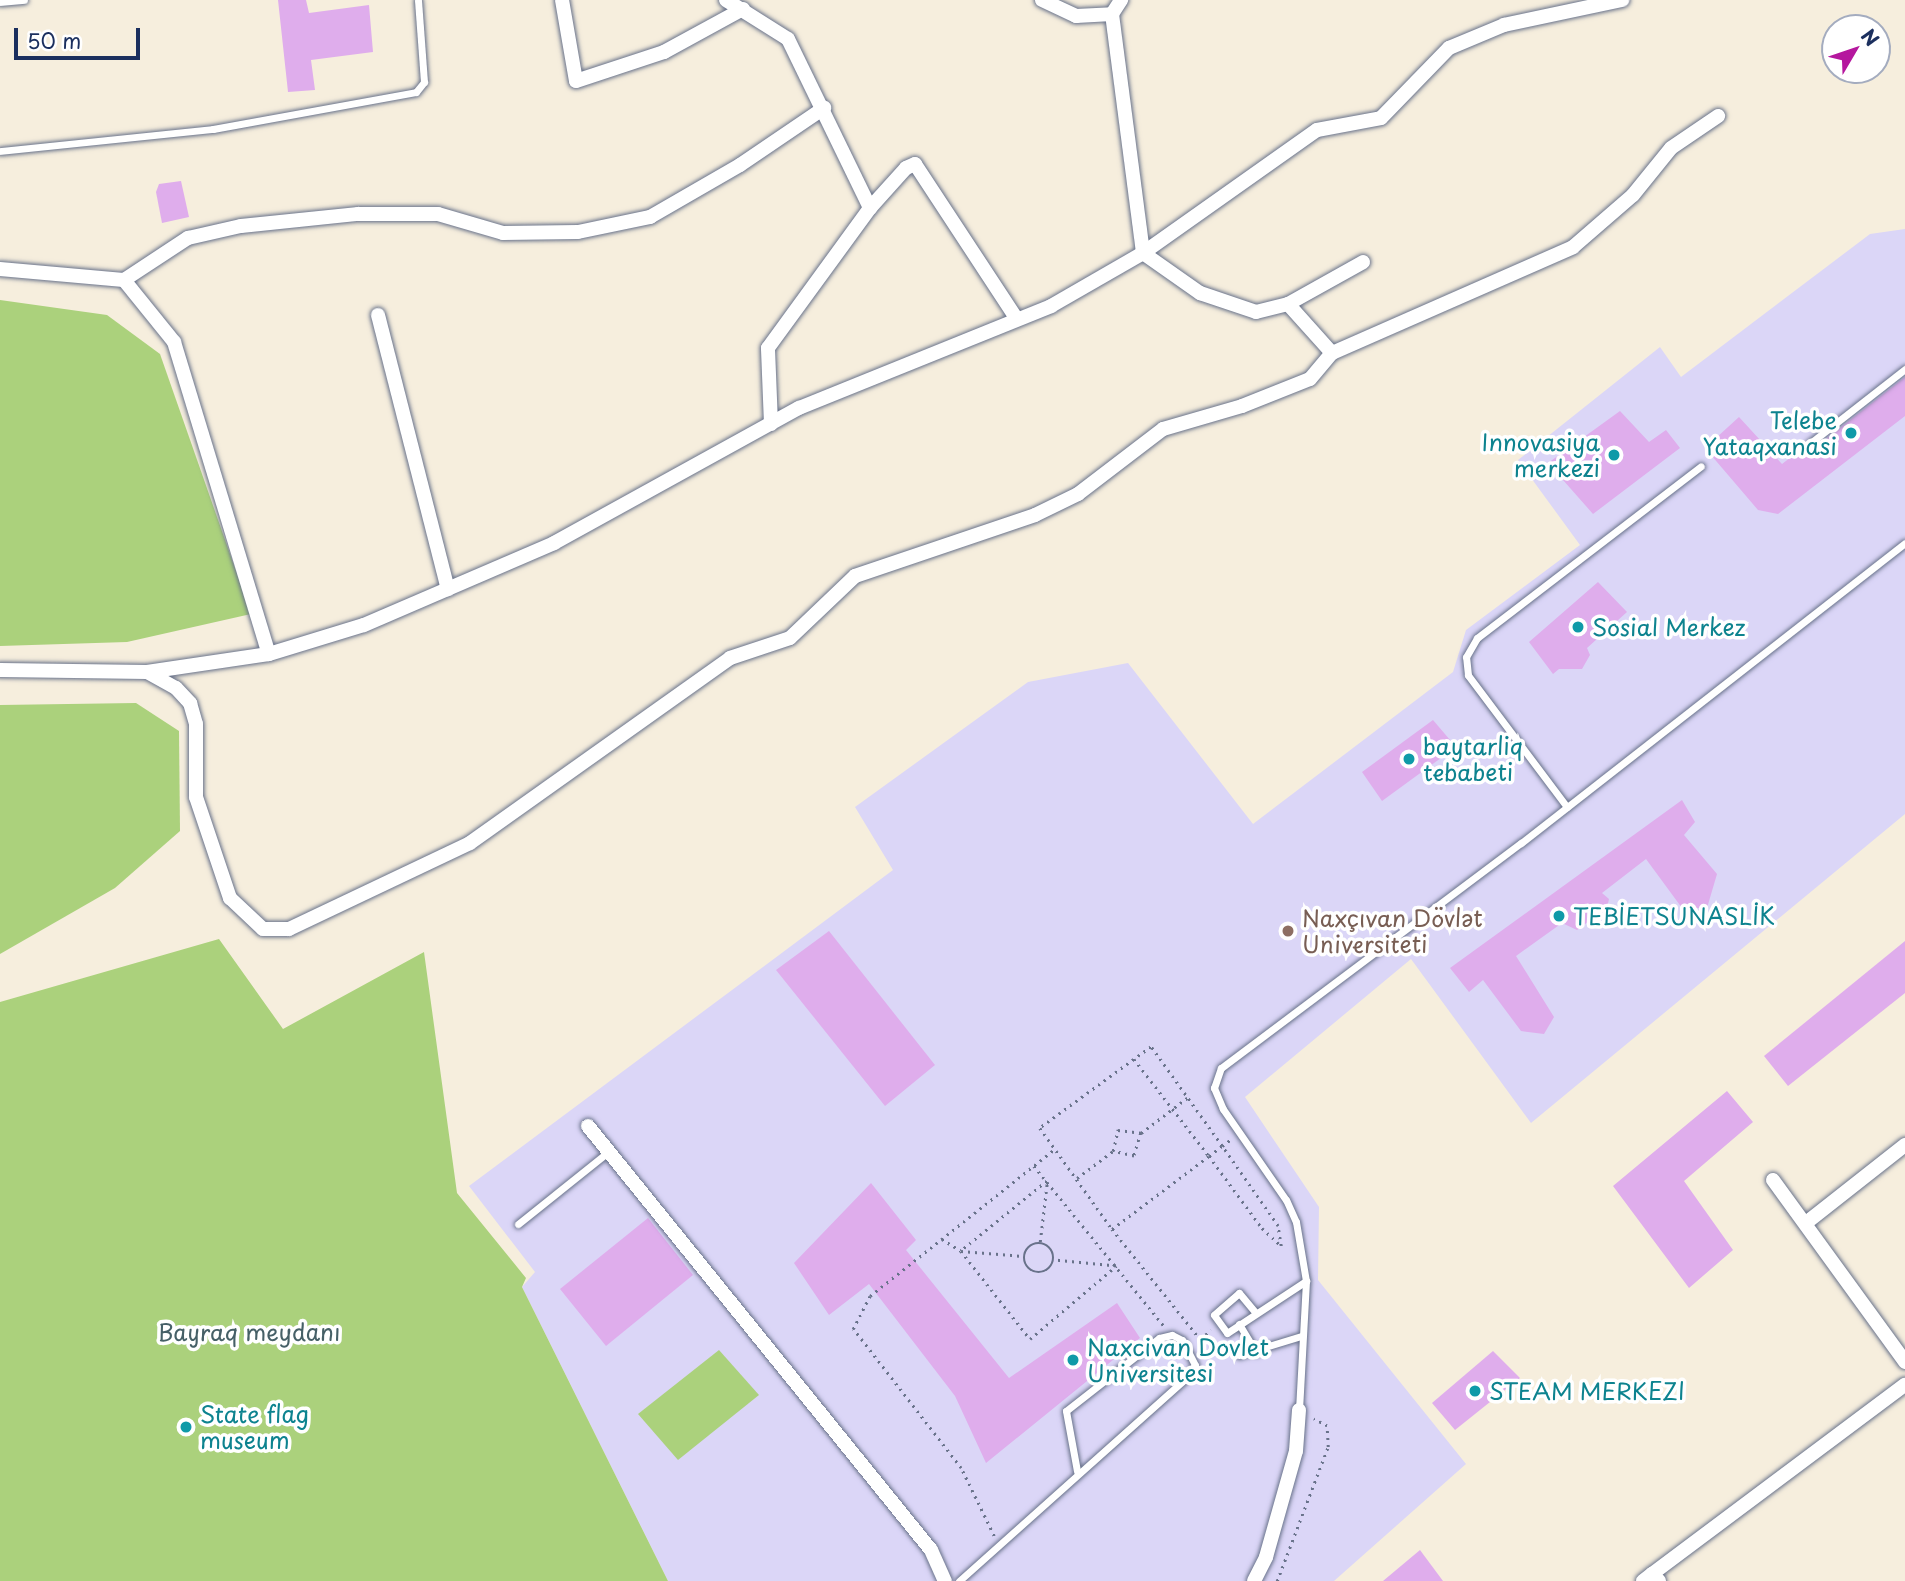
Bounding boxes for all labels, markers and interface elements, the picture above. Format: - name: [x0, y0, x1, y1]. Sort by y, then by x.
- scale bar: [18, 14, 144, 58]
- north arrow: [1821, 14, 1891, 84]
- text: N: [1855, 22, 1886, 52]
- text: 50 m: [27, 24, 81, 56]
- place label: Telebe Yataqxanasi: [1703, 406, 1837, 460]
- marker: Telebe Yataqxanasi: [1843, 425, 1859, 441]
- place label: Innovasiya merkezi: [1481, 428, 1600, 482]
- marker: Innovasiya merkezi: [1606, 447, 1622, 463]
- place label: Sosial Merkez: [1592, 613, 1745, 641]
- marker: Sosial Merkez: [1570, 619, 1586, 635]
- place label: baytarliq tebabeti: [1423, 732, 1523, 786]
- marker: baytarliq tebabeti: [1401, 751, 1417, 767]
- place label: TEBİETSUNASLİK: [1573, 902, 1775, 930]
- place label: Naxçıvan Dövlət Universiteti: [1302, 904, 1481, 958]
- marker: TEBİETSUNASLİK: [1551, 908, 1567, 924]
- marker: Naxçıvan Dövlət Universiteti: [1280, 923, 1296, 939]
- park label: Bayraq meydanı: [158, 1318, 340, 1346]
- place label: Naxcivan Dovlet Universitesi: [1087, 1333, 1269, 1387]
- marker: Naxcivan Dovlet Universitesi: [1065, 1352, 1081, 1368]
- place label: STEAM MERKEZI: [1489, 1377, 1683, 1405]
- marker: STEAM MERKEZI: [1467, 1383, 1483, 1399]
- place label: State flag museum: [200, 1400, 309, 1454]
- marker: State flag museum: [178, 1419, 194, 1435]

